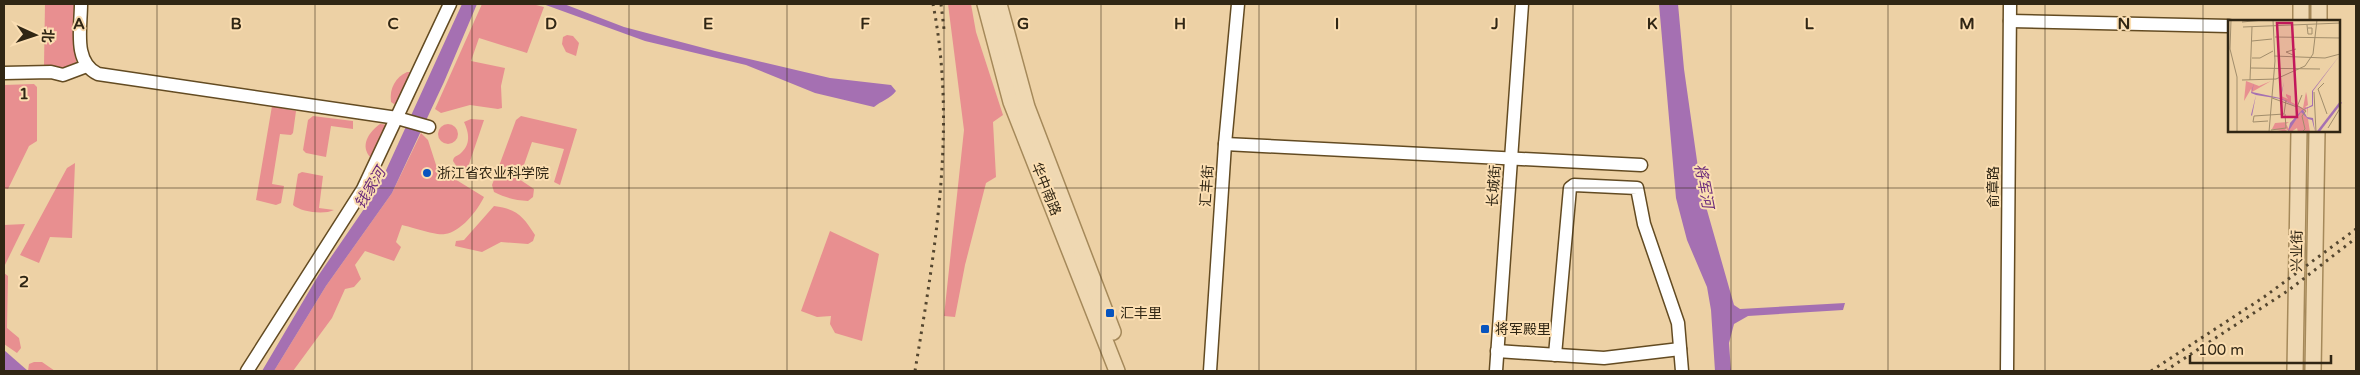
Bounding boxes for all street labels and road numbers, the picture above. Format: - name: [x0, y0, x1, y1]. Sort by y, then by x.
- street label: 华中南路: [1028, 160, 1064, 218]
- street label: 汇丰街: [1197, 164, 1217, 208]
- street label: 长城街: [1484, 164, 1504, 208]
- street label: 俞章路: [1985, 166, 2002, 208]
- street label: 兴业街: [2288, 230, 2306, 272]

